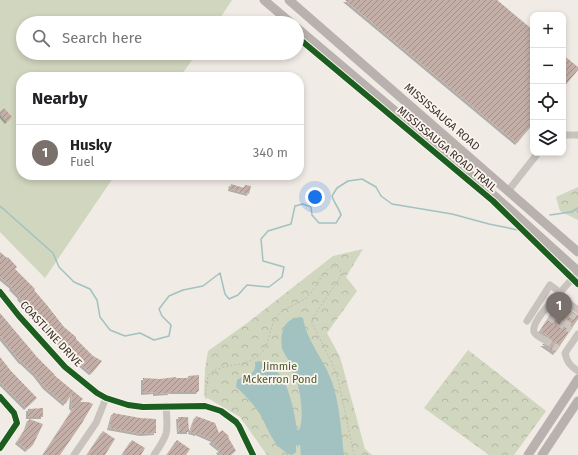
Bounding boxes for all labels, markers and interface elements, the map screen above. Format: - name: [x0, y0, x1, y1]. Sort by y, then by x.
- map controls: [530, 12, 566, 156]
- button: +: [530, 12, 566, 48]
- search box: [16, 16, 304, 60]
- icon: search: [30, 27, 52, 49]
- text: Search here: [62, 29, 142, 47]
- button: −: [530, 48, 566, 84]
- street label: MISSISSAUGA ROAD: [402, 81, 482, 153]
- button: locate: [530, 84, 566, 120]
- text: Nearby: [32, 88, 87, 109]
- street label: MISSISSAUGA ROAD TRAIL: [395, 103, 500, 195]
- button: layers: [530, 120, 566, 156]
- text: Husky: [70, 136, 112, 154]
- text: 1: [42, 145, 48, 160]
- text: 340 m: [253, 145, 288, 160]
- text: Fuel: [70, 154, 94, 169]
- your location: [305, 187, 325, 207]
- pin: 1: [546, 292, 572, 325]
- street label: COASTLINE DRIVE: [17, 298, 85, 370]
- park label: Jimmie Mckerron Pond: [243, 360, 317, 386]

